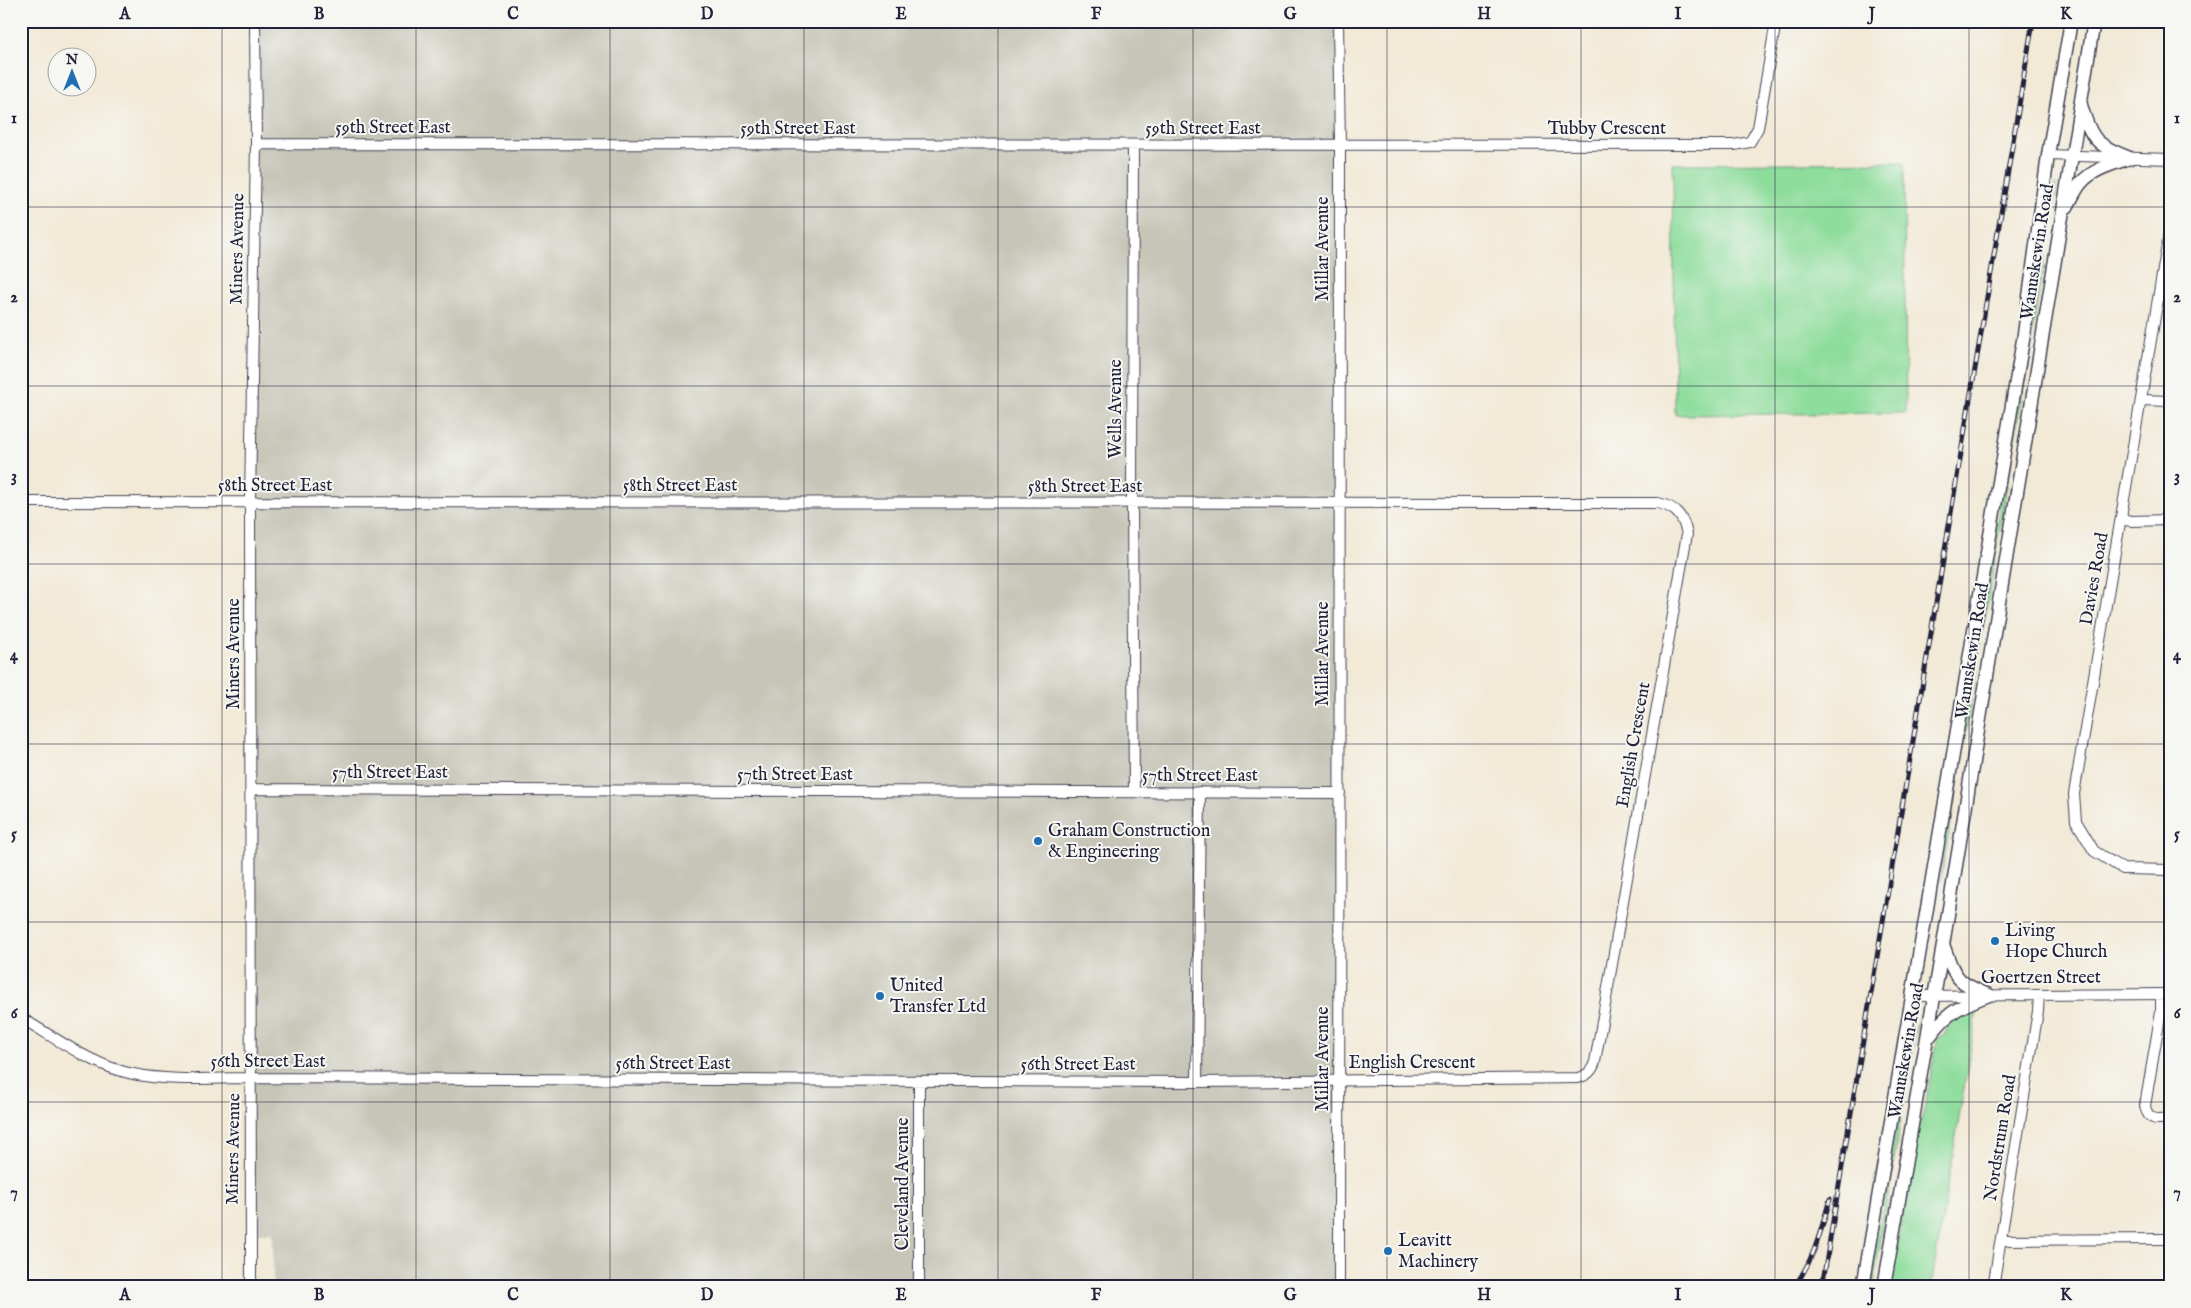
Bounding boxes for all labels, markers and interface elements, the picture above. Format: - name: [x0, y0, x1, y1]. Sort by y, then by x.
- text: A: [119, 5, 132, 25]
- text: B: [314, 5, 325, 25]
- text: C: [507, 5, 519, 25]
- text: D: [701, 5, 714, 25]
- text: E: [895, 5, 907, 25]
- text: F: [1091, 5, 1102, 25]
- text: G: [1284, 5, 1297, 25]
- text: H: [1477, 5, 1491, 25]
- text: I: [1675, 5, 1682, 25]
- text: J: [1867, 5, 1876, 25]
- text: K: [2060, 5, 2073, 25]
- north arrow: [48, 48, 98, 98]
- text: N: [65, 51, 78, 69]
- text: 1: [11, 109, 17, 129]
- text: 1: [2174, 109, 2180, 129]
- street label: 59th Street East: [335, 117, 451, 140]
- street label: 59th Street East: [740, 118, 856, 141]
- street label: 59th Street East: [1145, 118, 1261, 141]
- street label: Tubby Crescent: [1548, 118, 1666, 141]
- street label: Wanuskewin Road: [2016, 182, 2060, 322]
- street label: Miners Avenue: [226, 193, 250, 305]
- street label: Millar Avenue: [1312, 197, 1335, 301]
- text: 2: [10, 288, 18, 308]
- text: 2: [2173, 288, 2181, 308]
- street label: Wells Avenue: [1105, 359, 1128, 459]
- text: 3: [11, 467, 17, 487]
- text: 3: [2174, 467, 2180, 487]
- street label: 58th Street East: [218, 475, 332, 498]
- street label: 58th Street East: [623, 475, 737, 498]
- street label: 58th Street East: [1028, 476, 1142, 499]
- street label: Davies Road: [2076, 530, 2115, 627]
- street label: Wanuskewin Road: [1951, 581, 1995, 721]
- street label: Miners Avenue: [223, 598, 246, 710]
- street label: Millar Avenue: [1312, 602, 1335, 706]
- text: 4: [10, 646, 19, 666]
- text: 4: [2173, 646, 2182, 666]
- street label: English Crescent: [1612, 680, 1656, 810]
- street label: 57th Street East: [332, 762, 448, 785]
- street label: 57th Street East: [737, 764, 853, 787]
- street label: 57th Street East: [1142, 765, 1258, 788]
- place label: Graham Construction & Engineering: [1048, 820, 1211, 864]
- text: 5: [11, 825, 17, 845]
- text: 5: [2174, 825, 2180, 845]
- marker: Graham Construction & Engineering: [1032, 835, 1044, 847]
- place label: Living Hope Church: [2005, 920, 2108, 964]
- marker: Living Hope Church: [1989, 935, 2001, 947]
- street label: Goertzen Street: [1981, 967, 2101, 990]
- place label: United Transfer Ltd: [890, 975, 986, 1019]
- street label: Wanuskewin Road: [1884, 981, 1930, 1121]
- marker: United Transfer Ltd: [874, 990, 886, 1002]
- text: 6: [11, 1004, 19, 1024]
- text: 6: [2174, 1004, 2182, 1024]
- street label: Millar Avenue: [1312, 1007, 1335, 1111]
- street label: 56th Street East: [210, 1051, 326, 1074]
- street label: English Crescent: [1348, 1052, 1476, 1075]
- street label: 56th Street East: [615, 1053, 731, 1076]
- street label: 56th Street East: [1020, 1054, 1136, 1077]
- street label: Nordstrum Road: [1980, 1073, 2022, 1203]
- street label: Miners Avenue: [222, 1093, 246, 1205]
- street label: Cleveland Avenue: [892, 1118, 915, 1250]
- text: 7: [10, 1183, 18, 1203]
- text: 7: [2173, 1183, 2181, 1203]
- place label: Leavitt Machinery: [1398, 1230, 1478, 1274]
- marker: Leavitt Machinery: [1382, 1245, 1394, 1257]
- text: A: [119, 1286, 132, 1306]
- text: B: [314, 1286, 325, 1306]
- text: C: [507, 1286, 519, 1306]
- text: D: [701, 1286, 714, 1306]
- text: E: [895, 1286, 907, 1306]
- text: F: [1091, 1286, 1102, 1306]
- text: G: [1284, 1286, 1297, 1306]
- text: H: [1477, 1286, 1491, 1306]
- text: I: [1675, 1286, 1682, 1306]
- text: J: [1867, 1286, 1876, 1306]
- text: K: [2060, 1286, 2073, 1306]

